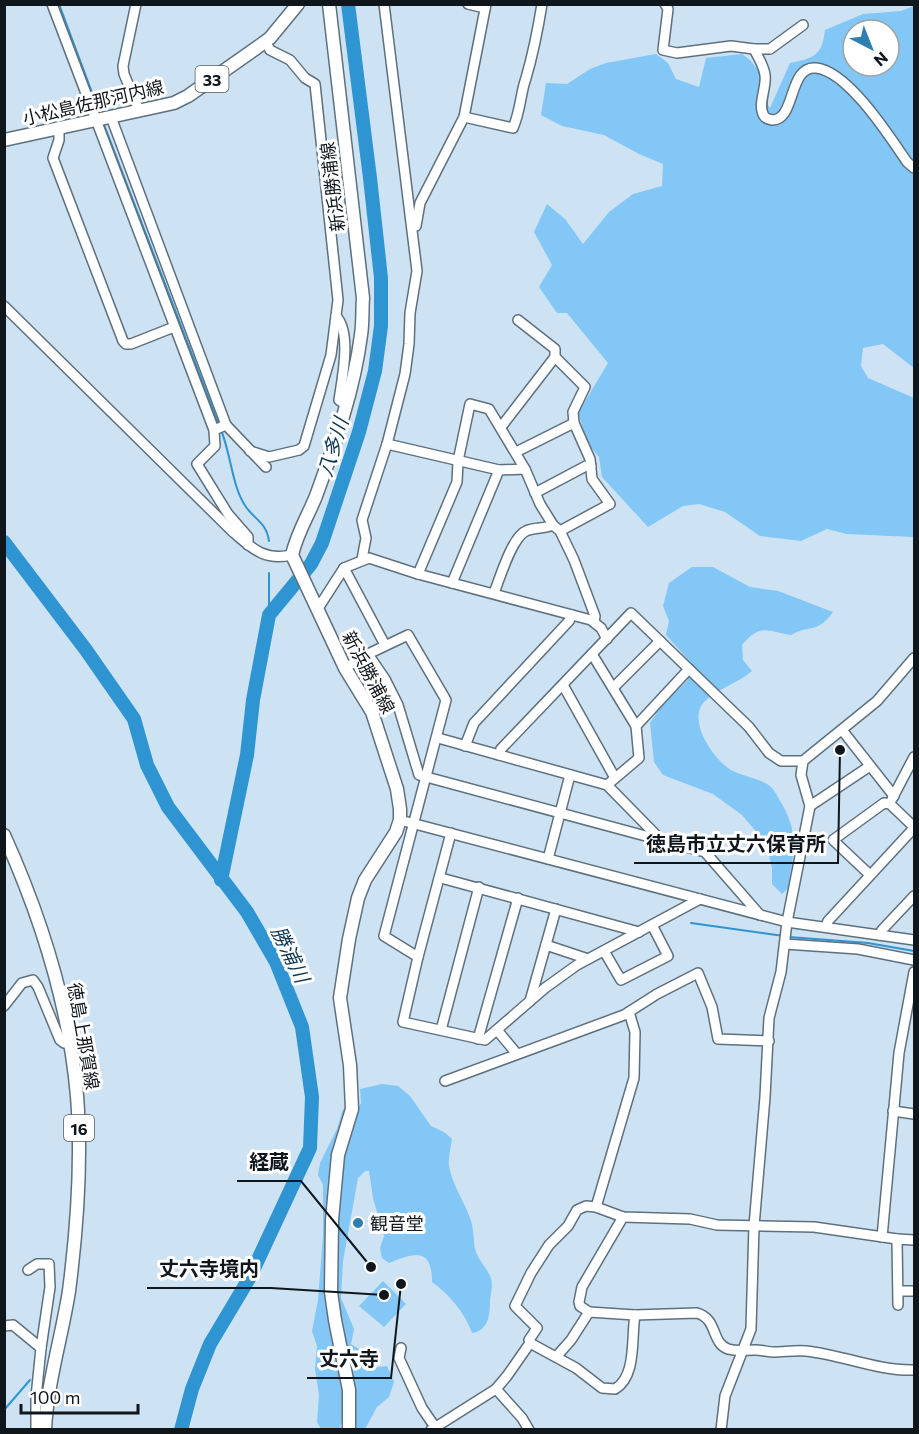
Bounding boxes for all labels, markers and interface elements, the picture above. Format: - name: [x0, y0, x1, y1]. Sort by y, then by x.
- north arrow: [841, 18, 901, 78]
- text: N: [871, 48, 892, 71]
- road number: 33: [196, 66, 228, 92]
- street label: 小松島佐那河内線: [20, 75, 166, 129]
- street label: 新浜勝浦線: [316, 141, 348, 233]
- water label: 八多川: [312, 413, 353, 479]
- street label: 新浜勝浦線: [338, 627, 400, 717]
- callout: 徳島市立丈六保育所: [634, 825, 838, 863]
- text: 徳島市立丈六保育所: [646, 831, 826, 855]
- water label: 勝浦川: [267, 922, 316, 988]
- street label: 徳島上那賀線: [64, 981, 104, 1091]
- road number: 16: [64, 1115, 94, 1141]
- callout: 経蔵: [237, 1143, 301, 1181]
- text: 経蔵: [249, 1149, 289, 1173]
- place label: 観音堂: [370, 1212, 424, 1234]
- marker: 観音堂: [351, 1216, 365, 1230]
- callout: 丈六寺境内: [147, 1250, 271, 1288]
- text: 丈六寺境内: [159, 1256, 259, 1280]
- callout: 丈六寺: [307, 1340, 391, 1378]
- text: 丈六寺: [319, 1346, 379, 1370]
- scale bar: [21, 1377, 138, 1415]
- text: 100 m: [30, 1386, 80, 1408]

